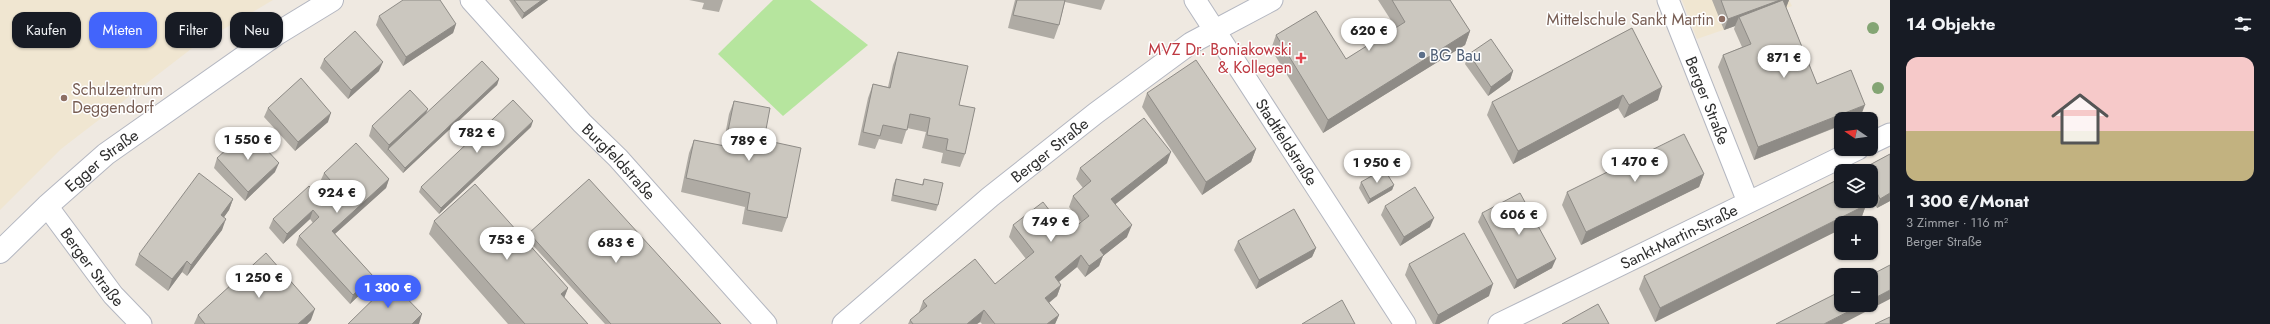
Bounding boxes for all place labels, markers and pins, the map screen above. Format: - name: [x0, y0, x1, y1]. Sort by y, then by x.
- place label: Mittelschule Sankt Martin: [1547, 8, 1714, 31]
- marker: Mittelschule Sankt Martin: [1717, 14, 1727, 24]
- pin: 620 €: [1341, 18, 1397, 52]
- place label: MVZ Dr. Boniakowski & Kollegen: [1148, 38, 1292, 79]
- place label: BG Bau: [1430, 44, 1481, 67]
- pin: 871 €: [1756, 45, 1812, 79]
- marker: BG Bau: [1417, 50, 1427, 60]
- marker: MVZ Dr. Boniakowski & Kollegen: [1295, 52, 1307, 64]
- place label: Schulzentrum Deggendorf: [72, 78, 163, 119]
- marker: Schulzentrum Deggendorf: [59, 93, 69, 103]
- pin: 782 €: [449, 120, 505, 154]
- pin: 1 550 €: [211, 127, 285, 161]
- pin: 789 €: [721, 128, 777, 162]
- pin: 1 470 €: [1598, 149, 1672, 183]
- pin: 1 950 €: [1340, 150, 1414, 184]
- pin: 924 €: [309, 180, 365, 214]
- pin: 606 €: [1491, 202, 1547, 236]
- pin: 749 €: [1023, 209, 1079, 243]
- pin: 753 €: [479, 227, 535, 261]
- pin: 683 €: [588, 230, 644, 264]
- pin: 1 250 €: [222, 265, 296, 299]
- pin: 1 300 €: [351, 275, 425, 309]

